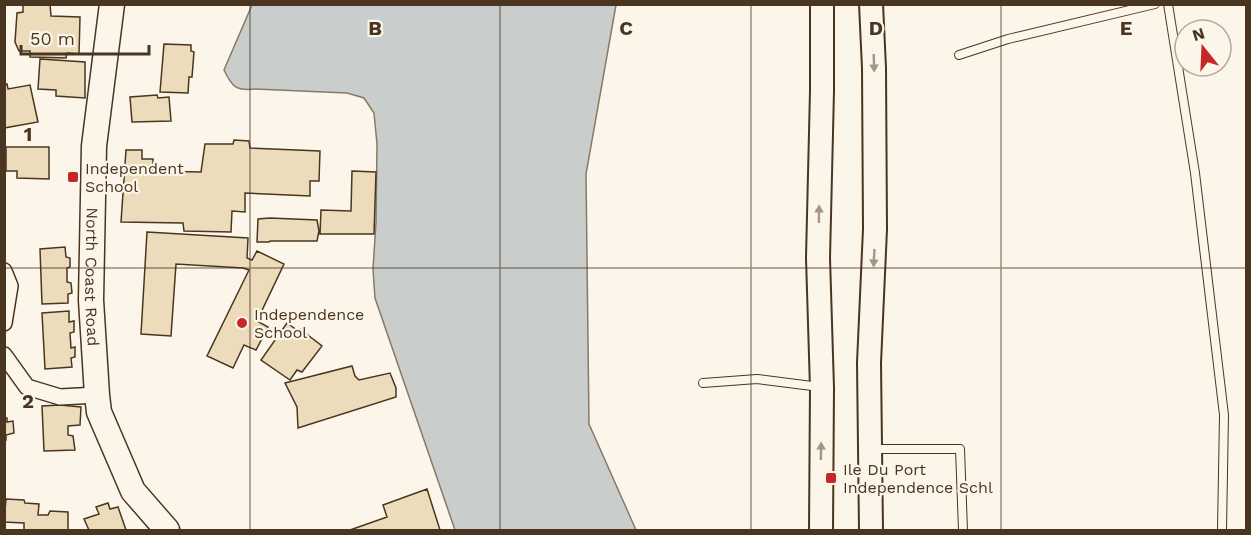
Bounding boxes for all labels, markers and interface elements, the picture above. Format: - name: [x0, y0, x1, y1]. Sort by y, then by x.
- text: B: [368, 16, 382, 40]
- text: C: [619, 16, 633, 40]
- text: D: [869, 16, 883, 40]
- text: E: [1120, 16, 1132, 40]
- scale bar: [21, 18, 148, 56]
- north arrow: [1173, 18, 1233, 78]
- text: N: [1190, 23, 1207, 45]
- text: 50 m: [30, 28, 75, 49]
- one-way arrow: [869, 53, 878, 72]
- text: 1: [24, 122, 32, 146]
- place label: Independent School: [85, 159, 184, 196]
- marker: Independent School: [66, 170, 80, 184]
- one-way arrow: [814, 205, 824, 224]
- street label: North Coast Road: [81, 207, 103, 347]
- one-way arrow: [869, 248, 878, 267]
- place label: Independence School: [254, 305, 364, 342]
- marker: Independence School: [235, 316, 249, 330]
- text: 2: [22, 389, 34, 413]
- one-way arrow: [816, 442, 826, 461]
- place label: Ile Du Port Independence Schl: [843, 460, 993, 497]
- marker: Ile Du Port Independence Schl: [824, 471, 838, 485]

